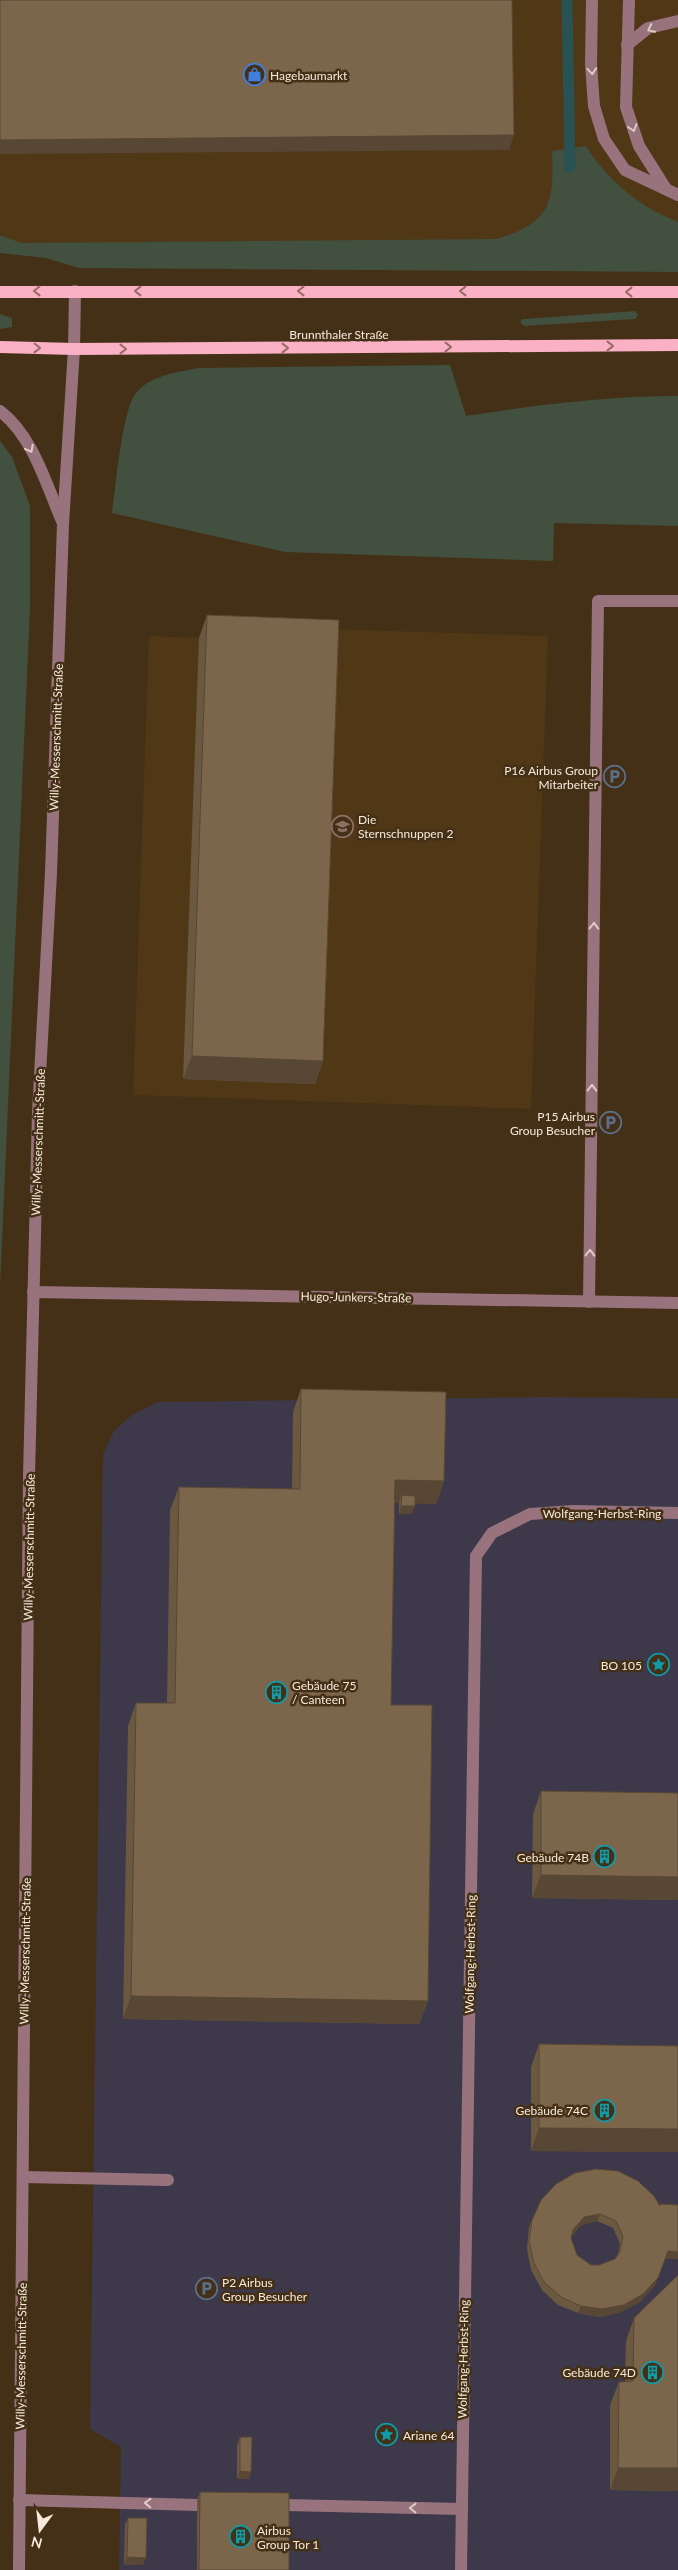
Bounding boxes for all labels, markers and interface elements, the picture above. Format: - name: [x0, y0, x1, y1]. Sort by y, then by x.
- one-way arrow: [647, 22, 656, 32]
- shop icon: Hagebaumarkt: [242, 63, 266, 87]
- place label: Hagebaumarkt: [270, 68, 348, 83]
- one-way arrow: [586, 68, 597, 76]
- one-way arrow: [628, 123, 638, 131]
- one-way arrow: [33, 286, 41, 296]
- one-way arrow: [134, 286, 142, 296]
- one-way arrow: [296, 286, 304, 296]
- one-way arrow: [459, 286, 466, 296]
- one-way arrow: [625, 287, 633, 297]
- street label: Brunnthaler Straße: [289, 327, 389, 342]
- one-way arrow: [607, 341, 615, 351]
- one-way arrow: [444, 342, 452, 352]
- one-way arrow: [34, 343, 41, 353]
- one-way arrow: [282, 343, 290, 353]
- one-way arrow: [120, 344, 127, 354]
- one-way arrow: [24, 444, 34, 453]
- street label: Willy-Messerschmitt-Straße: [46, 663, 66, 811]
- place label: P16 Airbus Group Mitarbeiter: [504, 763, 599, 792]
- parking icon: P16 Airbus Group Mitarbeiter: [602, 765, 626, 789]
- place label: Die Sternschnuppen 2: [358, 812, 453, 841]
- school or university icon: Die Sternschnuppen 2: [330, 814, 354, 838]
- one-way arrow: [589, 922, 599, 930]
- street label: Willy-Messerschmitt-Straße: [28, 1068, 48, 1216]
- one-way arrow: [587, 1084, 597, 1092]
- place label: P15 Airbus Group Besucher: [510, 1109, 596, 1138]
- parking icon: P15 Airbus Group Besucher: [599, 1111, 623, 1135]
- one-way arrow: [584, 1249, 595, 1257]
- street label: Hugo-Junkers-Straße: [300, 1289, 412, 1305]
- street label: Willy-Messerschmitt-Straße: [20, 1473, 38, 1621]
- street label: Wolfgang-Herbst-Ring: [543, 1506, 661, 1521]
- place icon: BO 105: [646, 1653, 670, 1677]
- place label: BO 105: [601, 1658, 642, 1673]
- place label: Gebäude 75 / Canteen: [292, 1678, 356, 1707]
- building icon: Gebäude 75 / Canteen: [264, 1680, 288, 1704]
- building icon: Gebäude 74B: [593, 1845, 617, 1869]
- place label: Gebäude 74B: [517, 1850, 589, 1865]
- street label: Willy-Messerschmitt-Straße: [16, 1877, 34, 2025]
- street label: Wolfgang-Herbst-Ring: [461, 1895, 479, 2013]
- building icon: Gebäude 74C: [592, 2098, 616, 2122]
- place label: Gebäude 74C: [516, 2103, 588, 2118]
- place label: P2 Airbus Group Besucher: [222, 2275, 308, 2304]
- parking icon: P2 Airbus Group Besucher: [194, 2277, 218, 2301]
- street label: Willy-Messerschmitt-Straße: [12, 2282, 30, 2430]
- street label: Wolfgang-Herbst-Ring: [454, 2300, 472, 2418]
- building icon: Gebäude 74D: [640, 2360, 664, 2384]
- place label: Gebäude 74D: [562, 2365, 636, 2380]
- place icon: Ariane 64: [375, 2423, 399, 2447]
- place label: Ariane 64: [403, 2428, 454, 2443]
- one-way arrow: [144, 2498, 152, 2509]
- one-way arrow: [409, 2503, 416, 2513]
- north arrow: [15, 2505, 65, 2555]
- place label: Airbus Group Tor 1: [257, 2523, 319, 2552]
- building icon: Airbus Group Tor 1: [229, 2525, 253, 2549]
- text: N: [29, 2533, 44, 2553]

